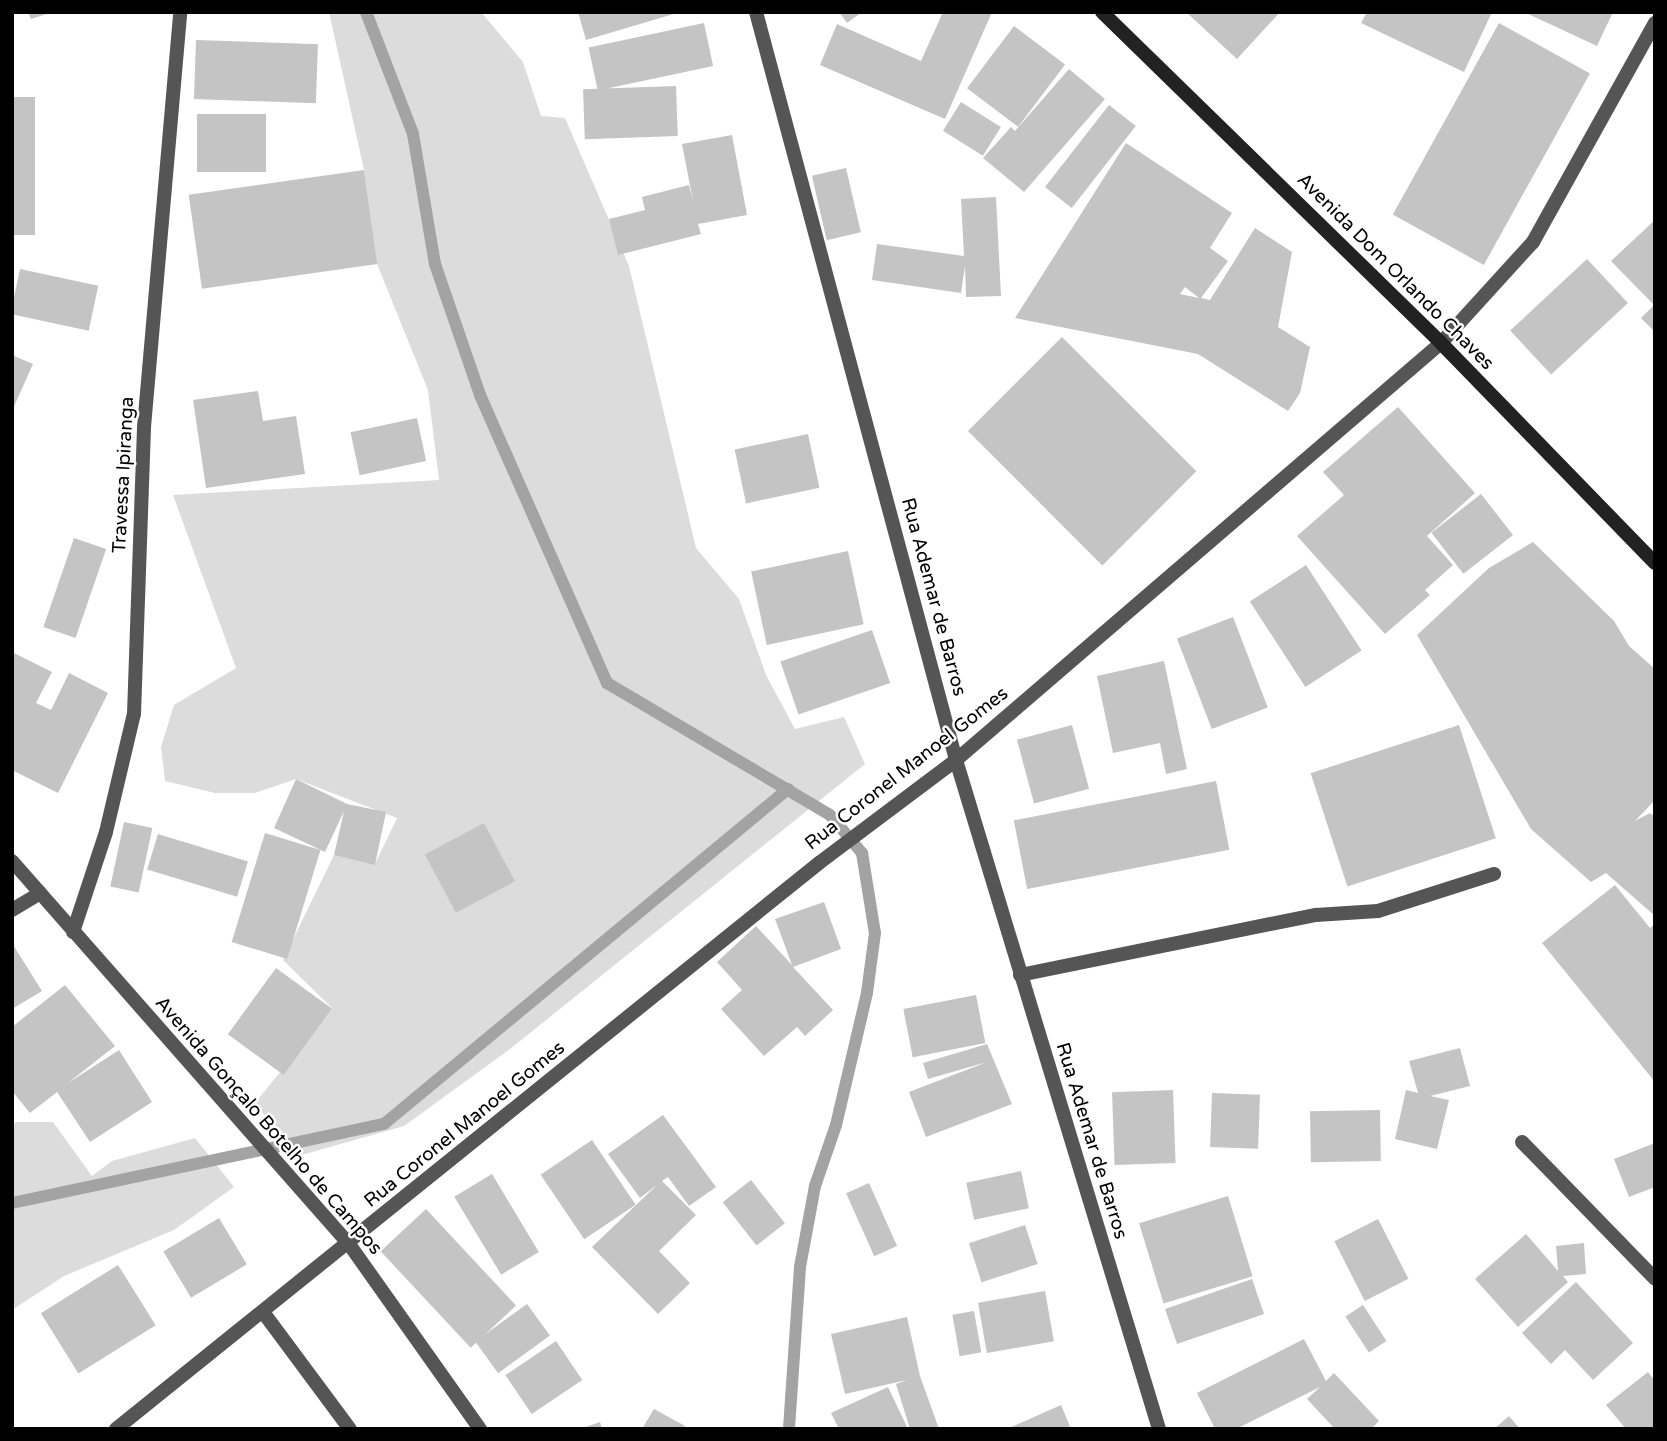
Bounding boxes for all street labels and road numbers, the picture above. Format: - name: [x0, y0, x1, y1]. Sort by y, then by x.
- street label: Avenida Dom Orlando Chaves: [1292, 169, 1498, 375]
- street label: Travessa Ipiranga: [109, 396, 139, 554]
- street label: Rua Ademar de Barros: [896, 495, 970, 699]
- street label: Rua Coronel Manoel Gomes: [801, 683, 1013, 855]
- street label: Avenida Gonçalo Botelho de Campos: [150, 992, 386, 1260]
- street label: Rua Coronel Manoel Gomes: [360, 1037, 570, 1213]
- street label: Rua Ademar de Barros: [1050, 1040, 1132, 1242]

